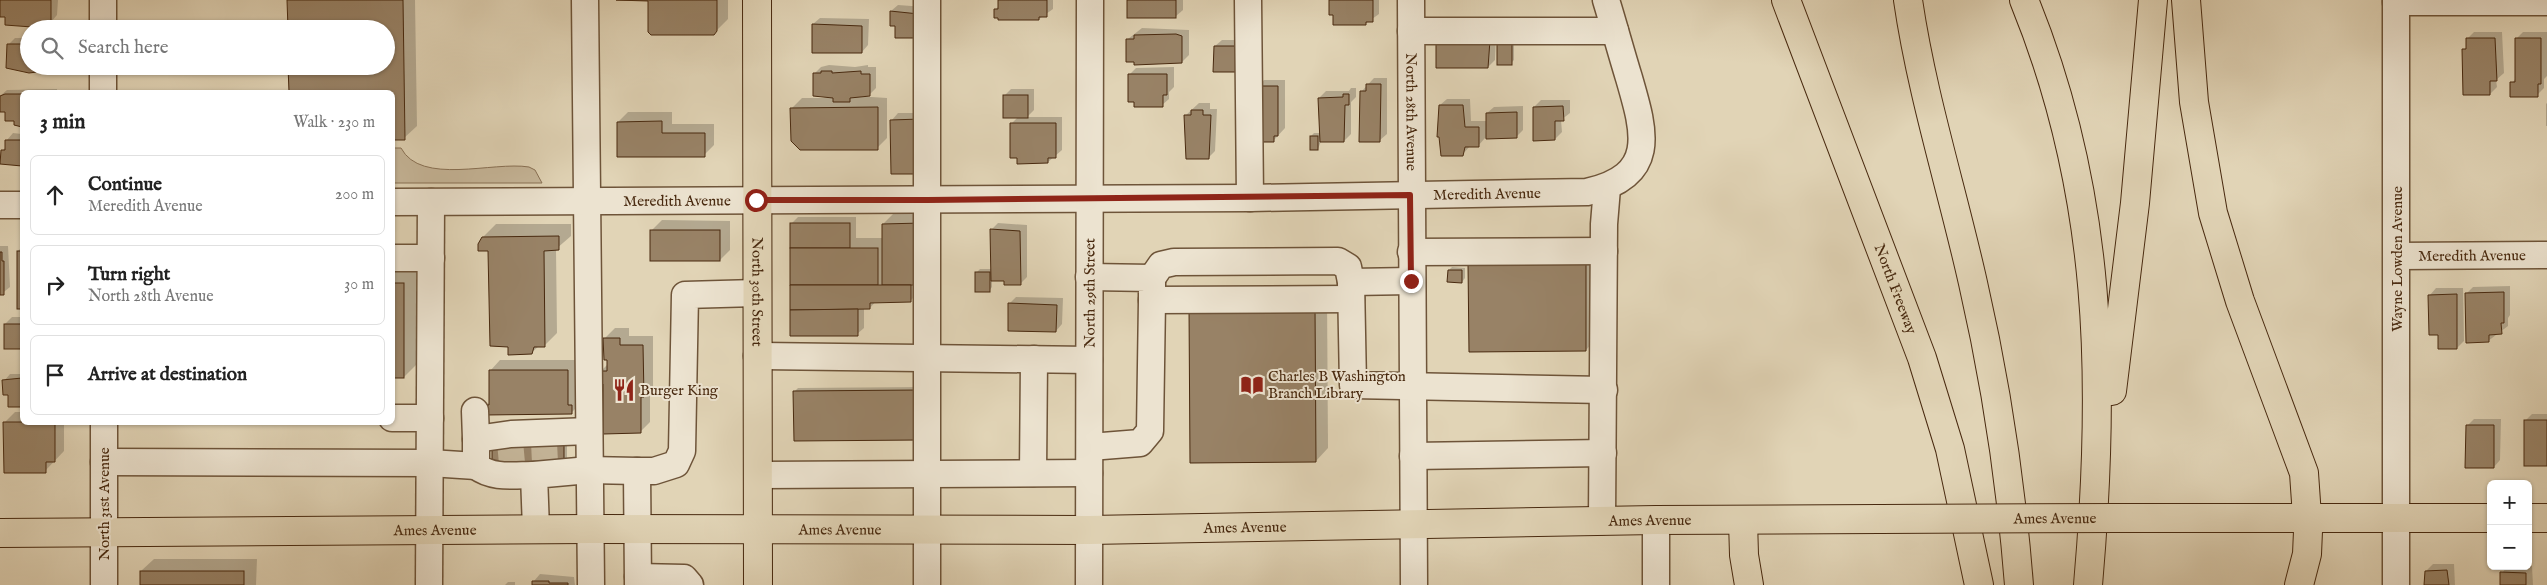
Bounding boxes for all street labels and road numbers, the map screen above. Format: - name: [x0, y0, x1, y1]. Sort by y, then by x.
- street label: North 28th Avenue: [1401, 53, 1421, 171]
- street label: Meredith Avenue: [1433, 184, 1541, 205]
- street label: Wayne Lowden Avenue: [2388, 186, 2407, 332]
- street label: Meredith Avenue: [623, 191, 731, 211]
- street label: North 30th Street: [747, 237, 767, 347]
- street label: North 29th Street: [1080, 238, 1100, 348]
- street label: North Freeway: [1870, 241, 1921, 337]
- street label: Meredith Avenue: [2418, 246, 2526, 266]
- street label: North 31st Avenue: [95, 447, 114, 561]
- street label: Ames Avenue: [2012, 509, 2097, 528]
- street label: Ames Avenue: [1607, 511, 1692, 531]
- street label: Ames Avenue: [1202, 518, 1287, 538]
- street label: Ames Avenue: [797, 520, 882, 540]
- street label: Ames Avenue: [392, 521, 477, 540]

